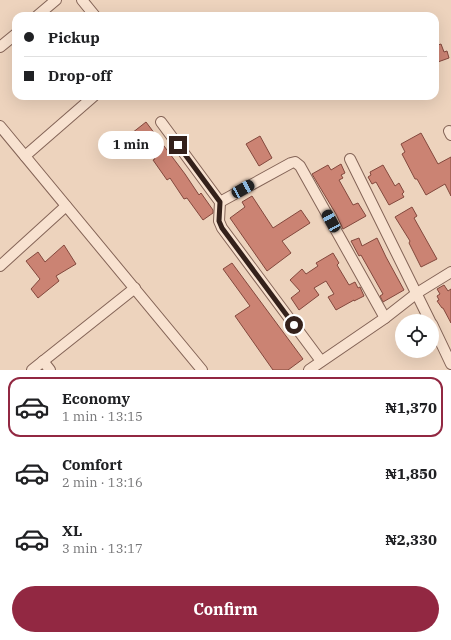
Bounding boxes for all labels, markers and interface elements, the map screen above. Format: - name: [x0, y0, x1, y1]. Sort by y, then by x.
- text: Pickup: [48, 28, 100, 47]
- text: Drop-off: [48, 66, 112, 85]
- callout: 1 min: [98, 131, 164, 159]
- text: 1 min: [113, 136, 149, 153]
- route end: [169, 136, 187, 154]
- car: [230, 178, 256, 200]
- car: [320, 208, 342, 234]
- map controls: [395, 314, 439, 358]
- button: locate: [395, 314, 439, 358]
- route start: [285, 316, 303, 334]
- icon: car: [14, 389, 50, 425]
- text: Economy: [62, 389, 130, 408]
- text: ₦1,370: [385, 398, 437, 417]
- text: 1 min · 13:15: [62, 408, 143, 425]
- icon: car: [14, 455, 50, 491]
- text: Comfort: [62, 455, 122, 474]
- text: ₦1,850: [385, 464, 437, 483]
- text: 2 min · 13:16: [62, 474, 143, 491]
- icon: car: [14, 521, 50, 557]
- text: XL: [62, 521, 82, 540]
- text: ₦2,330: [385, 530, 437, 549]
- text: 3 min · 13:17: [62, 540, 143, 557]
- button: Confirm: [12, 586, 439, 632]

